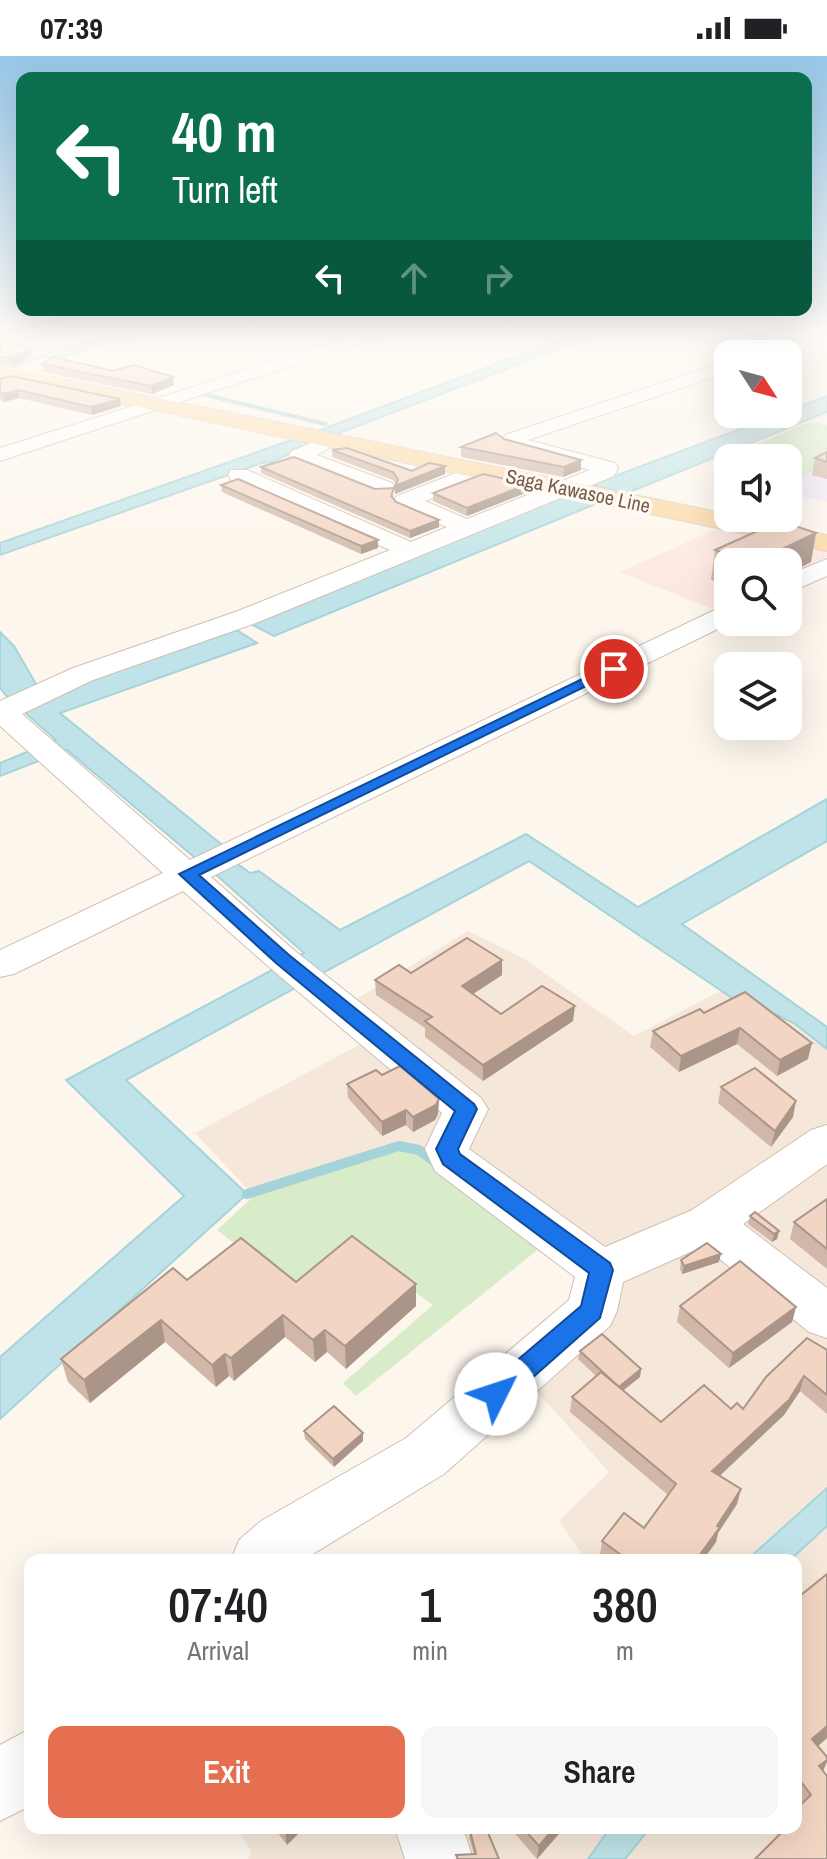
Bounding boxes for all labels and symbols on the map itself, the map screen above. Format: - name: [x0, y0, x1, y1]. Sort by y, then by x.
- north arrow: [714, 340, 802, 428]
- street label: Saga Kawasoe Line: [503, 462, 653, 519]
- pin: [580, 635, 648, 703]
- position arrow: [454, 1352, 538, 1436]

